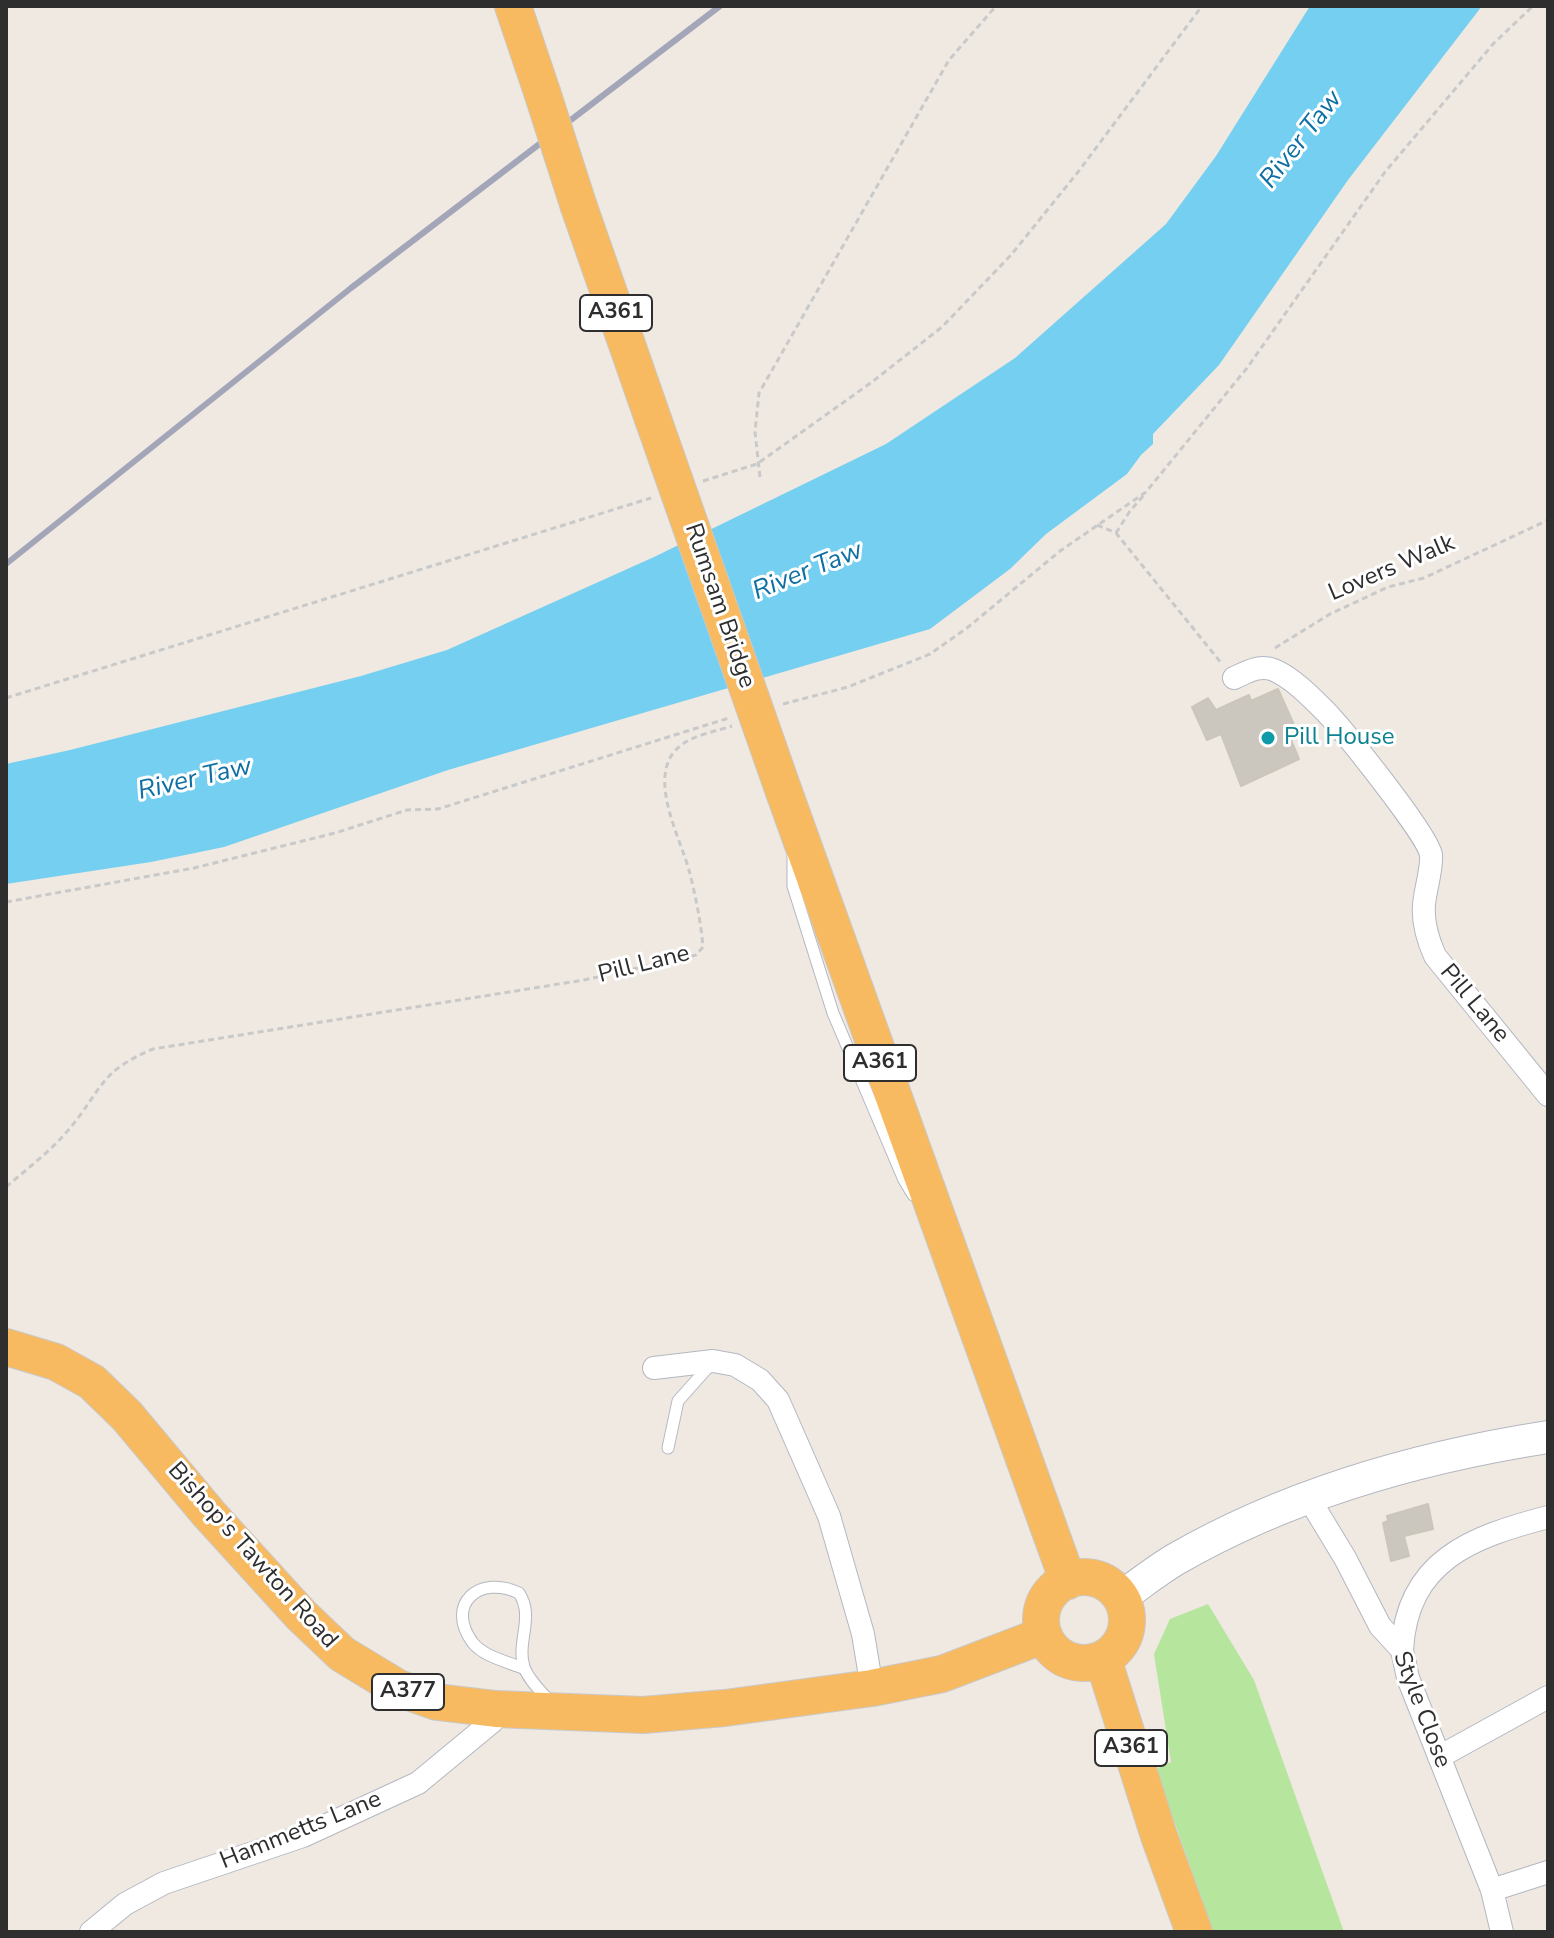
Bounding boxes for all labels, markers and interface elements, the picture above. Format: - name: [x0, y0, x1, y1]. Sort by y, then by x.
- water label: River Taw: [1254, 85, 1350, 195]
- road number: A361: [580, 295, 652, 331]
- street label: Rumsam Bridge: [677, 520, 761, 692]
- street label: Lovers Walk: [1325, 530, 1459, 608]
- water label: River Taw: [749, 536, 867, 608]
- place label: Pill House: [1284, 724, 1395, 752]
- marker: Pill House: [1259, 729, 1277, 747]
- water label: River Taw: [135, 752, 255, 808]
- street label: Pill Lane: [595, 940, 693, 990]
- street label: Pill Lane: [1433, 959, 1515, 1049]
- road number: A361: [844, 1045, 916, 1081]
- street label: Bishop's Tawton Road: [161, 1457, 343, 1655]
- street label: Style Close: [1386, 1648, 1456, 1772]
- road number: A377: [372, 1674, 444, 1710]
- road number: A361: [1095, 1730, 1167, 1766]
- street label: Hammetts Lane: [216, 1786, 386, 1876]

